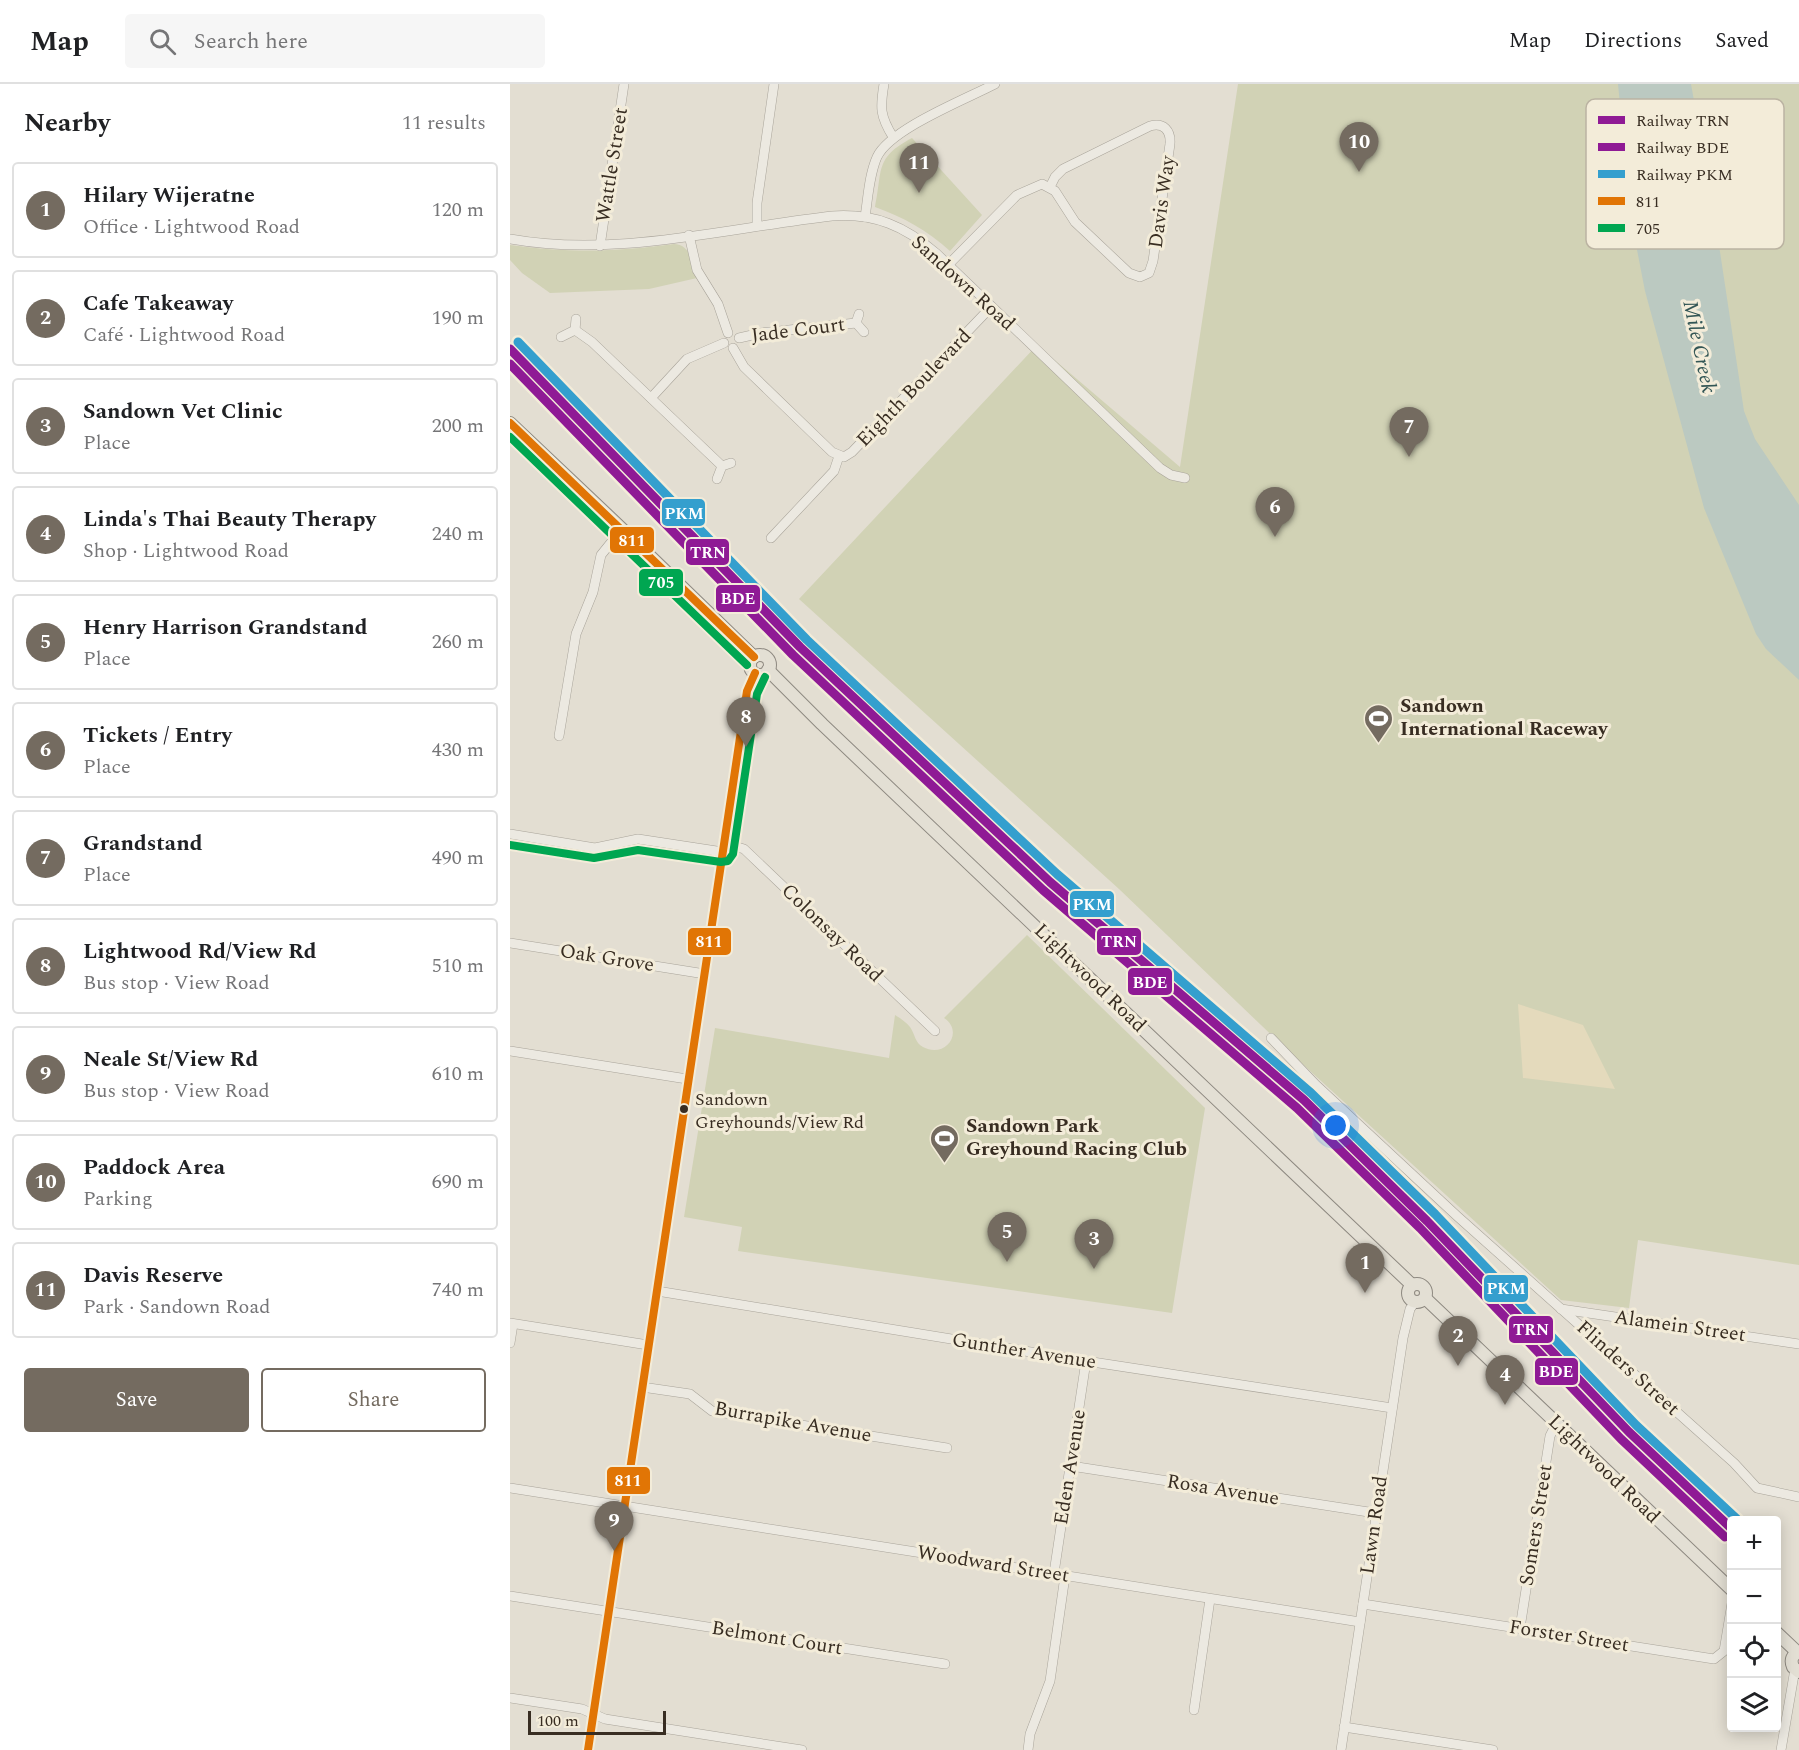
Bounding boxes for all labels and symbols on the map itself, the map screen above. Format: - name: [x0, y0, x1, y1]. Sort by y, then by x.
- legend: [1586, 99, 1784, 249]
- street label: Wattle Street: [588, 105, 636, 225]
- text: Railway TRN: [1636, 109, 1730, 133]
- pin: 10: [1340, 122, 1378, 172]
- text: Railway BDE: [1636, 136, 1729, 160]
- pin: 11: [900, 144, 938, 193]
- street label: Davis Way: [1141, 152, 1184, 250]
- text: Railway PKM: [1636, 163, 1733, 187]
- text: 811: [1636, 190, 1660, 214]
- text: 705: [1636, 217, 1660, 241]
- street label: Sandown Road: [904, 228, 1022, 338]
- water label: Mile Creek: [1674, 297, 1725, 397]
- street label: Jade Court: [749, 309, 847, 351]
- street label: Eighth Boulevard: [849, 322, 979, 454]
- pin: 7: [1390, 408, 1428, 457]
- pin: 6: [1256, 488, 1294, 537]
- line badge: PKM: [661, 498, 706, 527]
- text: PKM: [664, 502, 704, 526]
- line badge: 811: [609, 526, 655, 554]
- text: 811: [619, 529, 645, 553]
- line badge: TRN: [685, 538, 730, 566]
- text: TRN: [690, 541, 726, 565]
- line badge: 705: [638, 568, 684, 597]
- text: 705: [648, 571, 674, 595]
- line badge: BDE: [715, 584, 761, 613]
- text: BDE: [720, 587, 756, 611]
- place label: Sandown International Raceway: [1400, 691, 1609, 744]
- pin: 8: [726, 698, 766, 747]
- sports icon: Sandown International Raceway: [1363, 702, 1395, 744]
- street label: Colonsay Road: [774, 876, 890, 990]
- line badge: PKM: [1069, 890, 1115, 918]
- text: PKM: [1072, 893, 1112, 917]
- street label: Lightwood Road: [1027, 916, 1153, 1040]
- line badge: 811: [687, 927, 732, 956]
- line badge: TRN: [1096, 927, 1142, 956]
- text: 811: [696, 930, 722, 954]
- text: TRN: [1101, 930, 1137, 954]
- street label: Oak Grove: [558, 936, 656, 980]
- line badge: BDE: [1127, 967, 1173, 996]
- text: BDE: [1132, 971, 1168, 995]
- place label: Sandown Greyhounds/View Rd: [695, 1086, 864, 1136]
- marker: Sandown Greyhounds/View Rd: [678, 1103, 690, 1115]
- place label: Sandown Park Greyhound Racing Club: [966, 1111, 1187, 1164]
- your location: [1321, 1111, 1350, 1140]
- sports icon: Sandown Park Greyhound Racing Club: [929, 1122, 961, 1164]
- pin: 5: [988, 1212, 1026, 1262]
- pin: 3: [1074, 1220, 1114, 1269]
- pin: 1: [1346, 1244, 1384, 1293]
- line badge: PKM: [1483, 1274, 1529, 1303]
- text: PKM: [1486, 1277, 1526, 1301]
- street label: Alamein Street: [1612, 1302, 1748, 1350]
- street label: Flinders Street: [1569, 1313, 1687, 1423]
- line badge: TRN: [1508, 1315, 1554, 1344]
- pin: 2: [1438, 1316, 1478, 1366]
- text: TRN: [1513, 1318, 1549, 1342]
- street label: Gunther Avenue: [950, 1325, 1098, 1377]
- pin: 4: [1486, 1356, 1524, 1405]
- line badge: BDE: [1534, 1357, 1579, 1386]
- text: BDE: [1538, 1360, 1574, 1384]
- street label: Burrapike Avenue: [712, 1393, 874, 1451]
- street label: Eden Avenue: [1046, 1407, 1094, 1527]
- street label: Lightwood Road: [1541, 1407, 1667, 1531]
- street label: Somers Street: [1512, 1462, 1560, 1588]
- line badge: 811: [606, 1466, 651, 1495]
- street label: Rosa Avenue: [1165, 1466, 1281, 1514]
- text: 811: [615, 1469, 641, 1493]
- street label: Lawn Road: [1352, 1474, 1396, 1576]
- pin: 9: [594, 1502, 634, 1551]
- street label: Woodward Street: [915, 1537, 1071, 1591]
- street label: Forster Street: [1507, 1612, 1631, 1660]
- street label: Belmont Court: [709, 1613, 845, 1663]
- scale bar: [528, 1708, 666, 1736]

